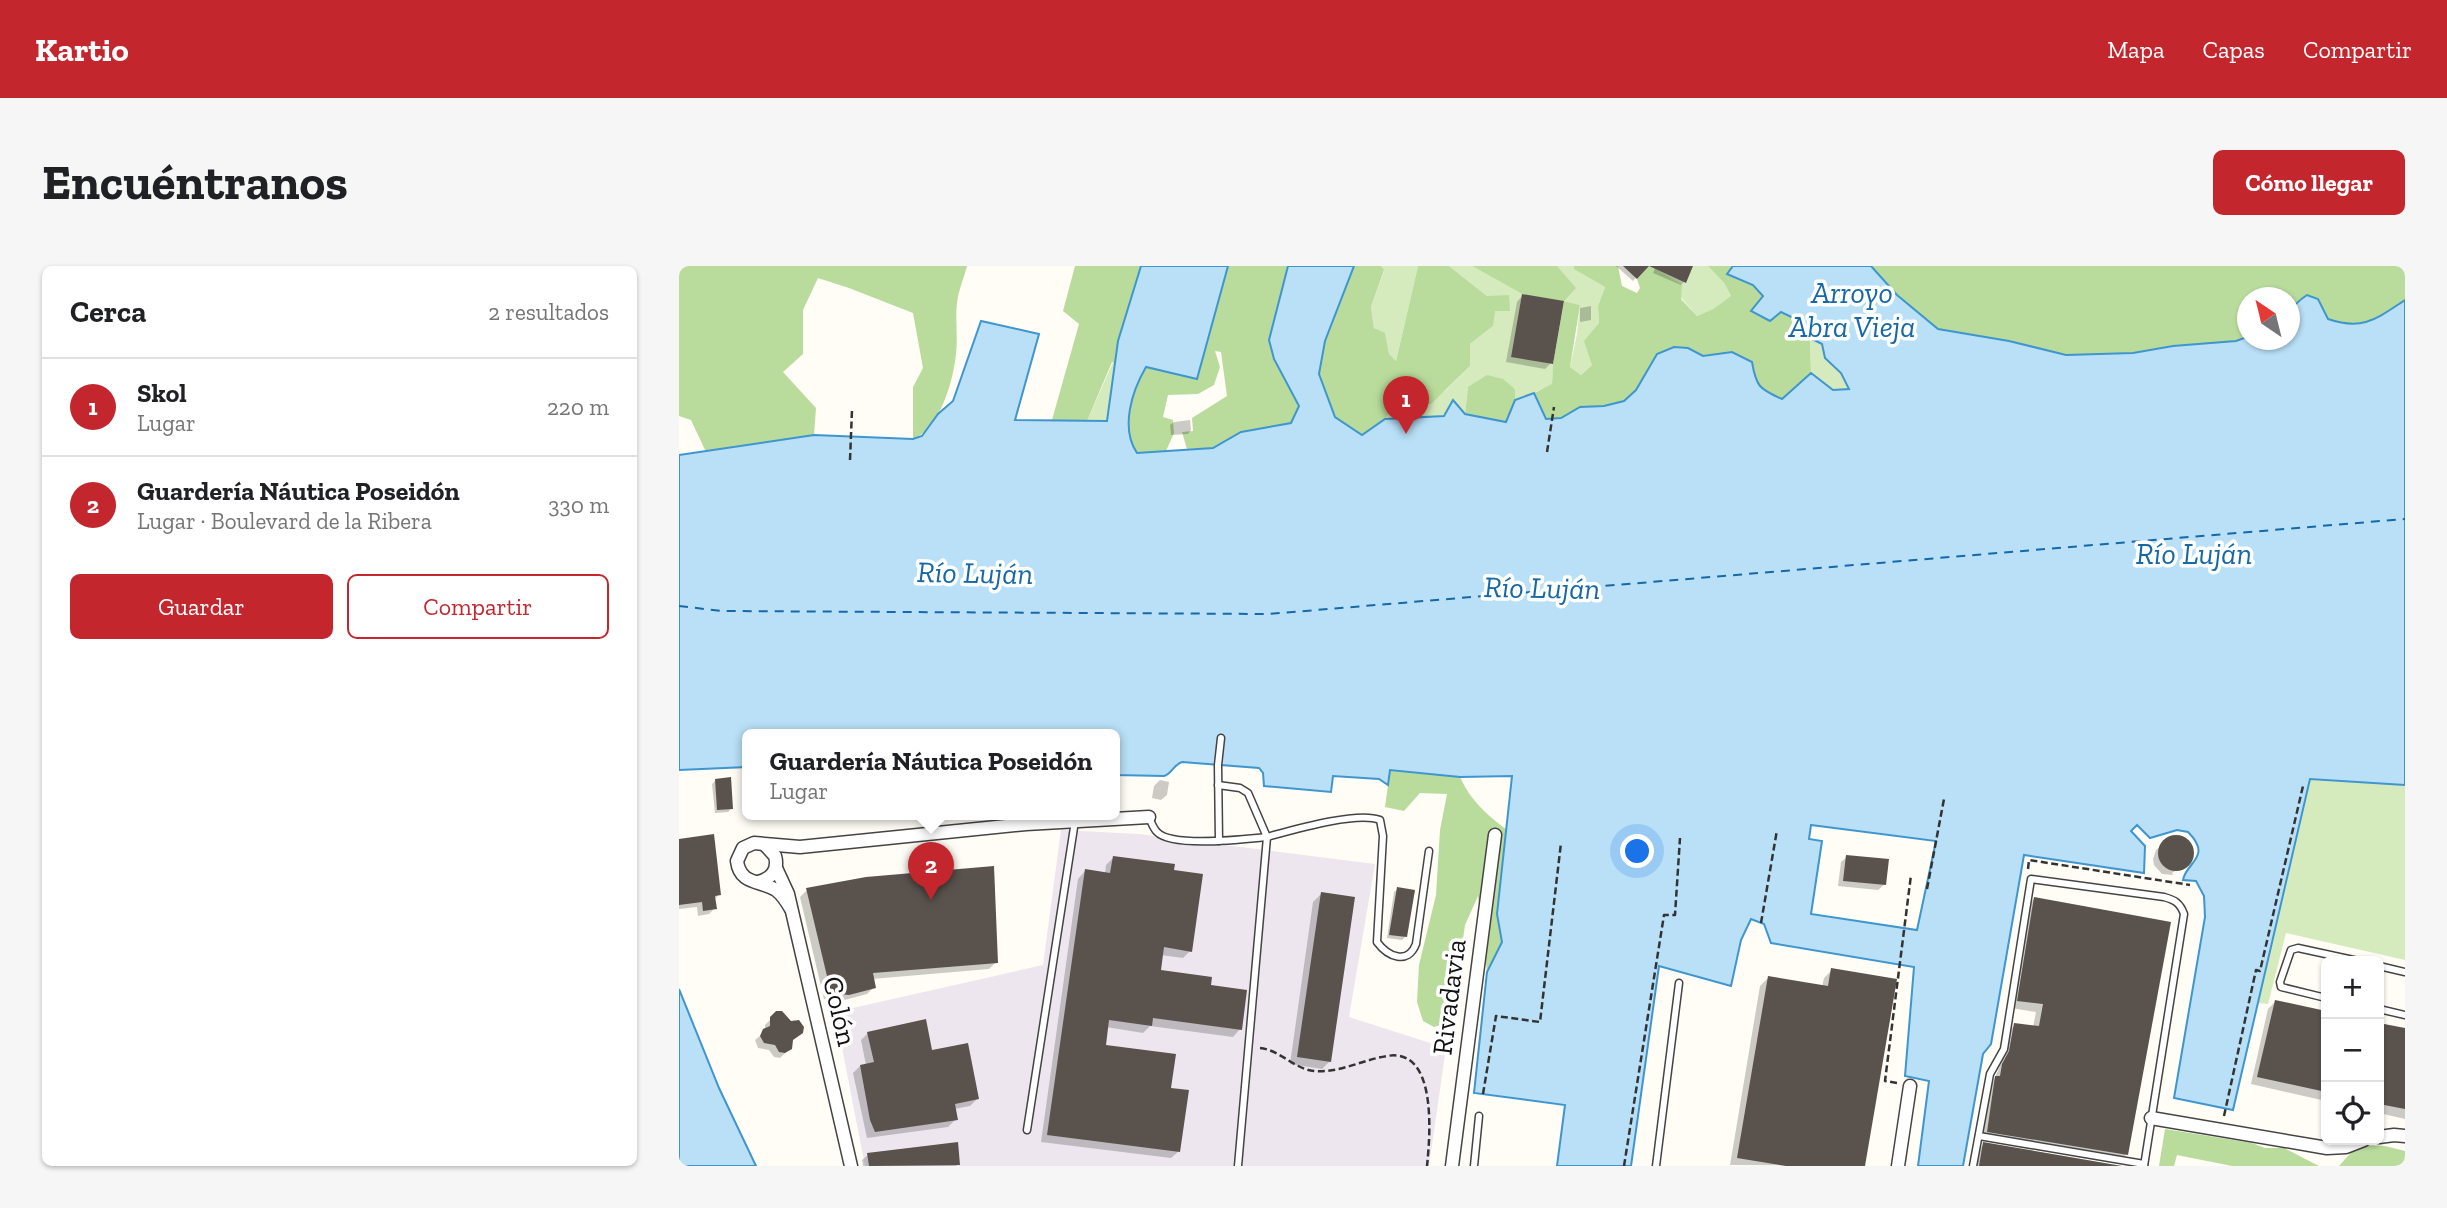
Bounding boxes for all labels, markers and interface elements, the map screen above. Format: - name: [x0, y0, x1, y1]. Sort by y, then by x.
- text: Kartio: [35, 30, 129, 69]
- text: Mapa: [2107, 35, 2164, 64]
- text: Capas: [2202, 35, 2265, 64]
- text: Compartir: [2303, 35, 2412, 64]
- button: Cómo llegar: [2213, 150, 2405, 215]
- text: Encuéntranos: [42, 153, 348, 212]
- water label: Arroyo Abra Vieja: [1788, 275, 1915, 345]
- north arrow: [2237, 287, 2300, 350]
- text: Cerca: [70, 294, 146, 330]
- text: 2 resultados: [488, 298, 609, 326]
- pin: 1: [1383, 376, 1429, 434]
- text: Skol: [137, 377, 187, 409]
- text: 1: [88, 393, 98, 421]
- text: 220 m: [547, 393, 609, 421]
- text: Lugar: [137, 409, 196, 437]
- text: Guardería Náutica Poseidón: [137, 475, 460, 507]
- text: 2: [87, 491, 99, 519]
- text: 330 m: [548, 491, 609, 519]
- text: Lugar · Boulevard de la Ribera: [137, 507, 432, 535]
- water label: Río Luján: [2136, 536, 2252, 572]
- water label: Río Luján: [917, 554, 1033, 592]
- water label: Río Luján: [1484, 569, 1600, 607]
- button: Guardar: [70, 574, 333, 639]
- button: Compartir: [347, 574, 609, 639]
- popup: [742, 729, 1120, 820]
- text: Guardería Náutica Poseidón: [770, 745, 1092, 777]
- text: Lugar: [770, 777, 828, 805]
- your location: [1620, 834, 1654, 868]
- pin: 2: [908, 842, 954, 900]
- street label: Rivadavia: [1426, 937, 1473, 1057]
- map controls: [2321, 956, 2384, 1145]
- button: +: [2321, 956, 2384, 1019]
- street label: Colón: [816, 973, 864, 1049]
- button: −: [2321, 1019, 2384, 1082]
- button: locate: [2321, 1082, 2384, 1145]

